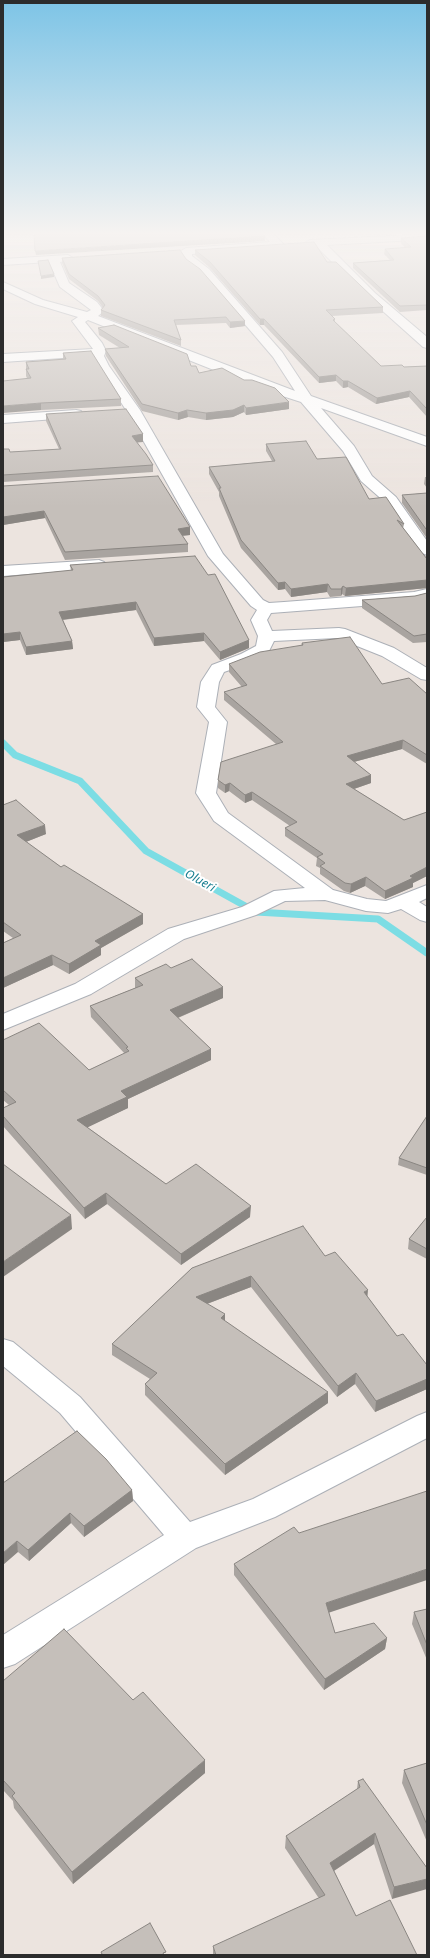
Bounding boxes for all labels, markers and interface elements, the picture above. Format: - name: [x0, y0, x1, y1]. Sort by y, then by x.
- water label: Olueri: [182, 867, 218, 895]

